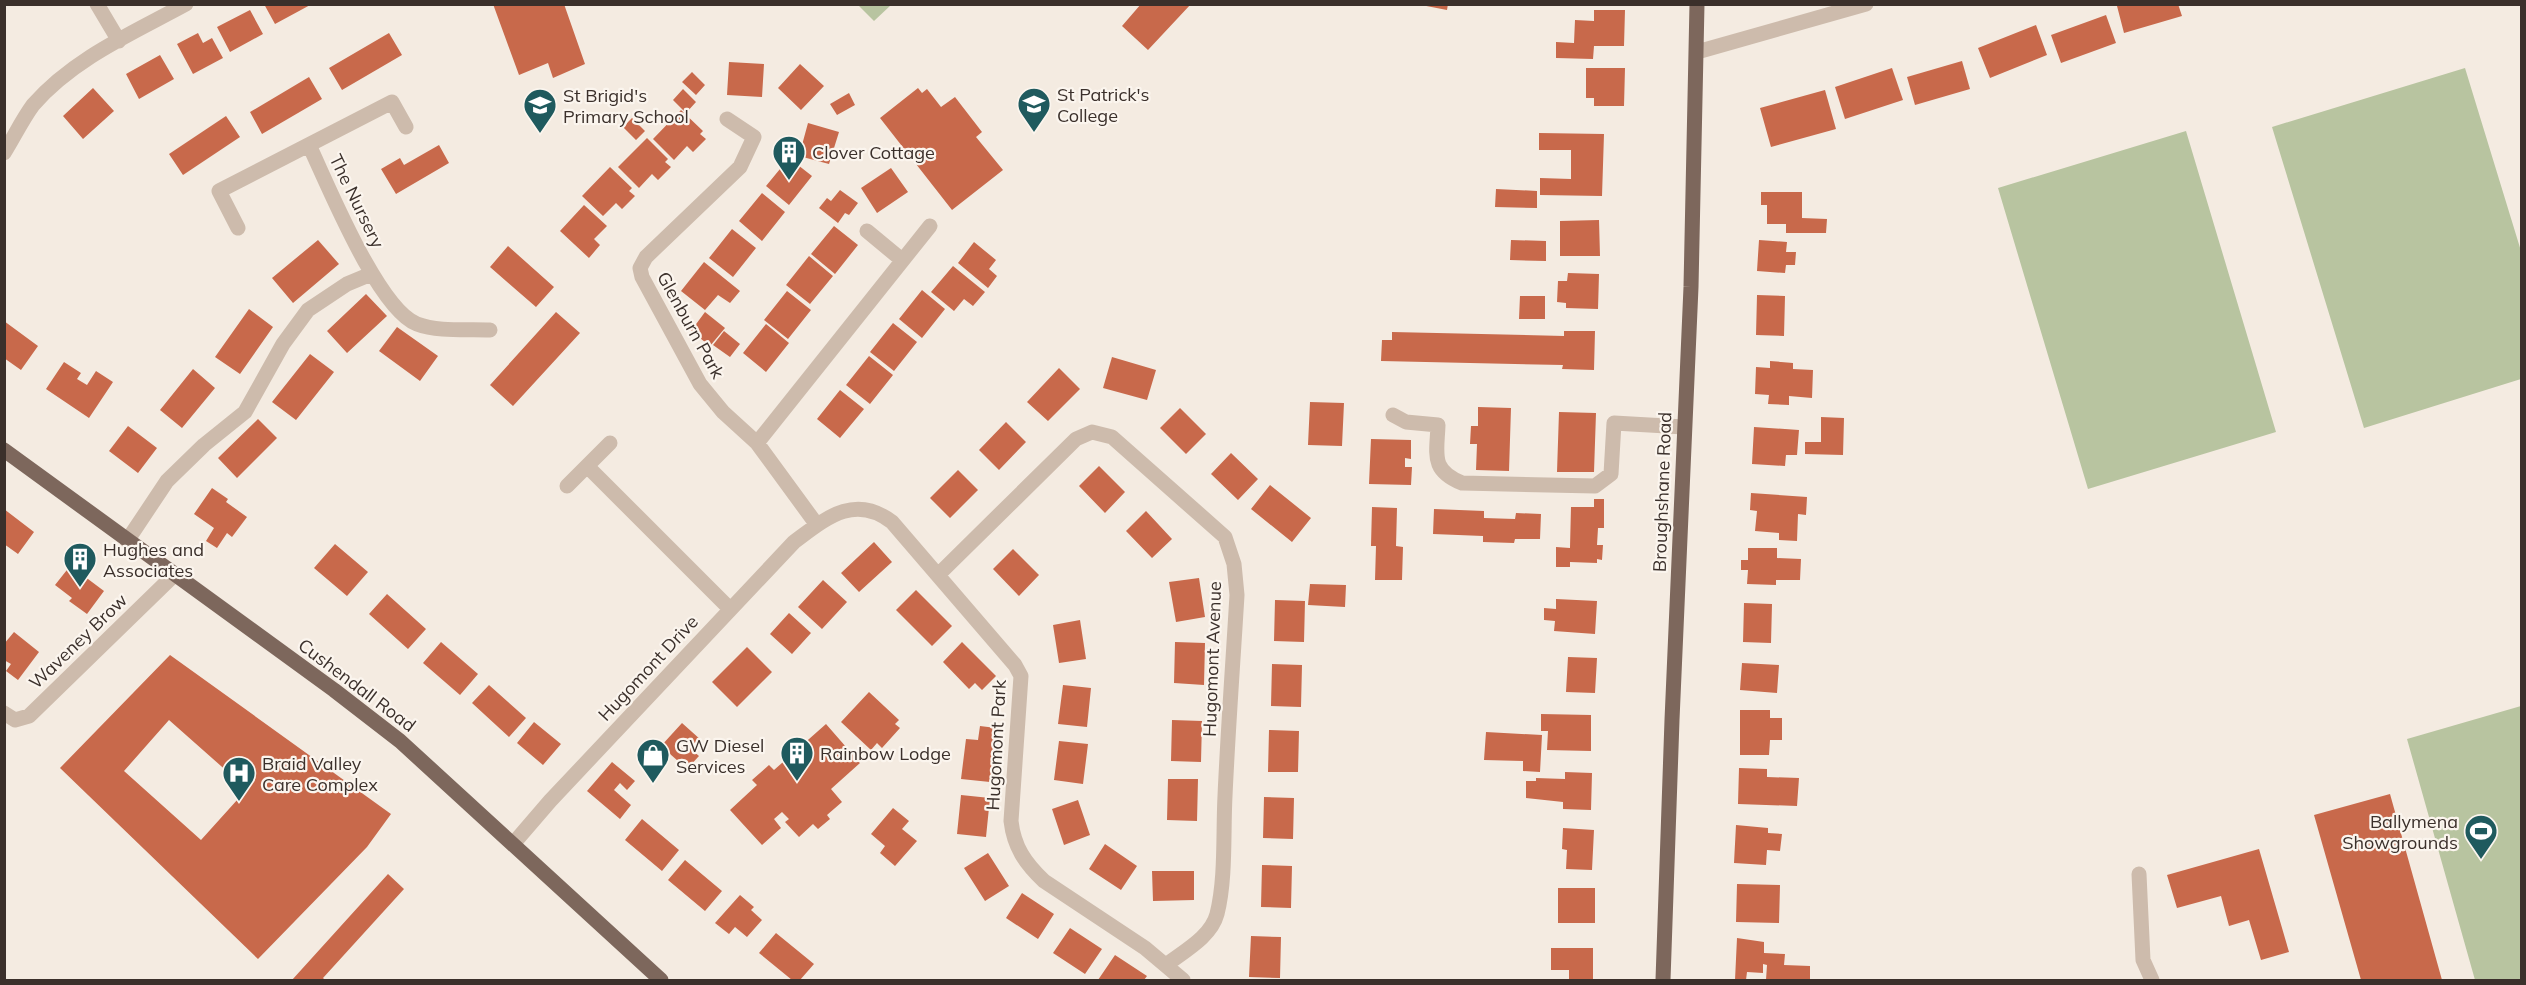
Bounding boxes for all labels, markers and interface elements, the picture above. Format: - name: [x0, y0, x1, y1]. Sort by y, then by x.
- place label: St Patrick's College: [1057, 83, 1150, 127]
- place label: St Brigid's Primary School: [563, 84, 689, 128]
- school or university icon: St Patrick's College: [1016, 86, 1052, 133]
- school or university icon: St Brigid's Primary School: [522, 87, 558, 134]
- building icon: Clover Cottage: [771, 134, 807, 181]
- place label: Clover Cottage: [812, 141, 935, 164]
- street label: The Nursery: [324, 150, 390, 252]
- street label: Glenburn Park: [652, 268, 730, 383]
- street label: Broughshane Road: [1648, 412, 1676, 572]
- place label: Hughes and Associates: [103, 538, 204, 582]
- building icon: Hughes and Associates: [62, 541, 98, 588]
- street label: Hugomont Avenue: [1198, 581, 1226, 737]
- street label: Waveney Brow: [24, 588, 132, 694]
- street label: Hugomont Drive: [593, 610, 703, 726]
- street label: Cushendall Road: [294, 633, 420, 737]
- street label: Hugomont Park: [981, 678, 1011, 811]
- place label: GW Diesel Services: [676, 734, 764, 778]
- building icon: Rainbow Lodge: [779, 735, 815, 782]
- shop icon: GW Diesel Services: [635, 737, 671, 784]
- place label: Rainbow Lodge: [820, 742, 951, 765]
- place label: Braid Valley Care Complex: [262, 752, 378, 796]
- hospital icon: Braid Valley Care Complex: [221, 755, 257, 802]
- place label: Ballymena Showgrounds: [2342, 810, 2458, 854]
- sports icon: Ballymena Showgrounds: [2463, 813, 2499, 860]

